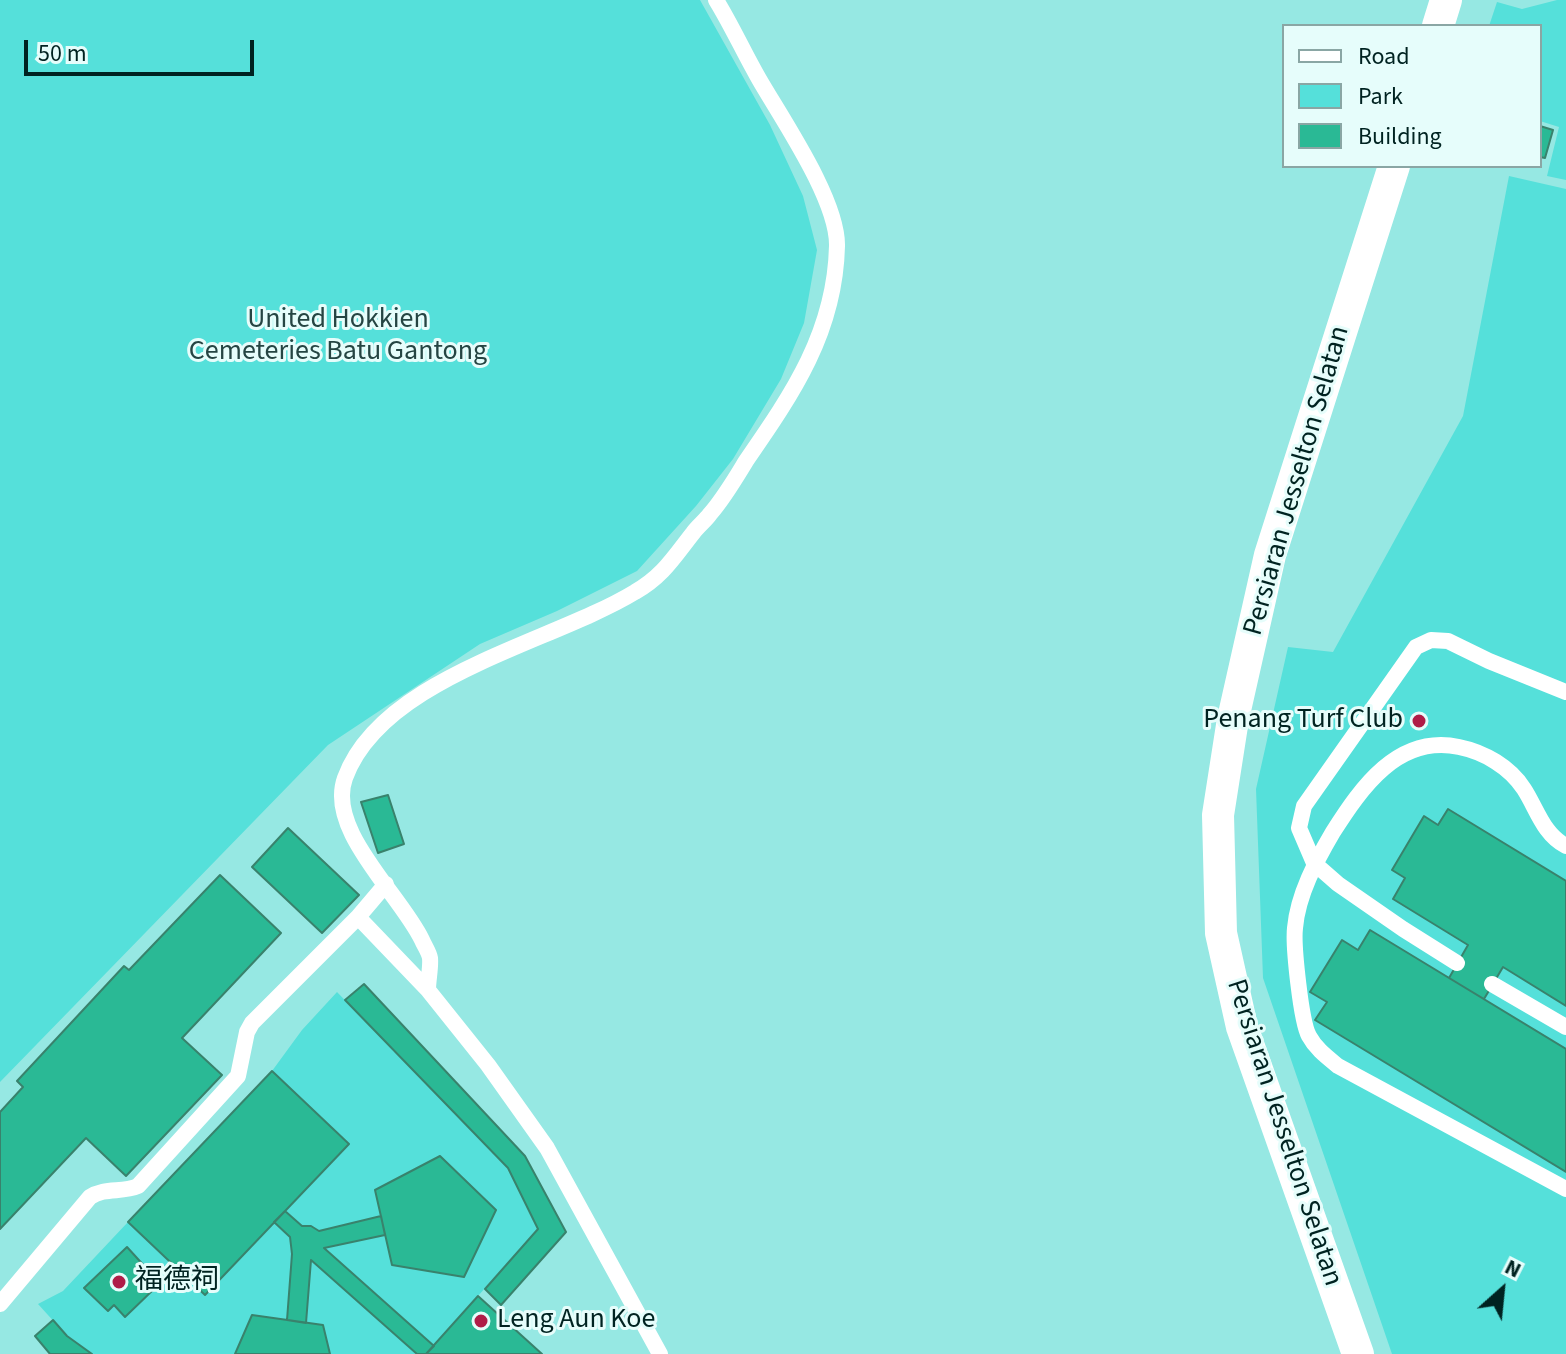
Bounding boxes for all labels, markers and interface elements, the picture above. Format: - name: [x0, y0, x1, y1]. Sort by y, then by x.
- scale bar: [28, 24, 258, 74]
- legend: [1282, 24, 1542, 168]
- text: 50 m: [38, 36, 87, 71]
- text: Road: [1358, 39, 1410, 74]
- text: Park: [1358, 79, 1403, 114]
- text: Building: [1358, 119, 1442, 154]
- park label: United Hokkien Cemeteries Batu Gantong: [189, 304, 487, 370]
- street label: Persiaran Jesselton Selatan: [1238, 322, 1358, 640]
- place label: Penang Turf Club: [1203, 704, 1403, 738]
- marker: Penang Turf Club: [1410, 712, 1428, 730]
- street label: Persiaran Jesselton Selatan: [1218, 975, 1348, 1291]
- north arrow: [1462, 1250, 1542, 1330]
- text: N: [1499, 1251, 1527, 1286]
- place label: 福德祠: [135, 1265, 219, 1299]
- marker: 福德祠: [110, 1273, 128, 1291]
- place label: Leng Aun Koe: [497, 1304, 655, 1338]
- marker: Leng Aun Koe: [472, 1312, 490, 1330]

